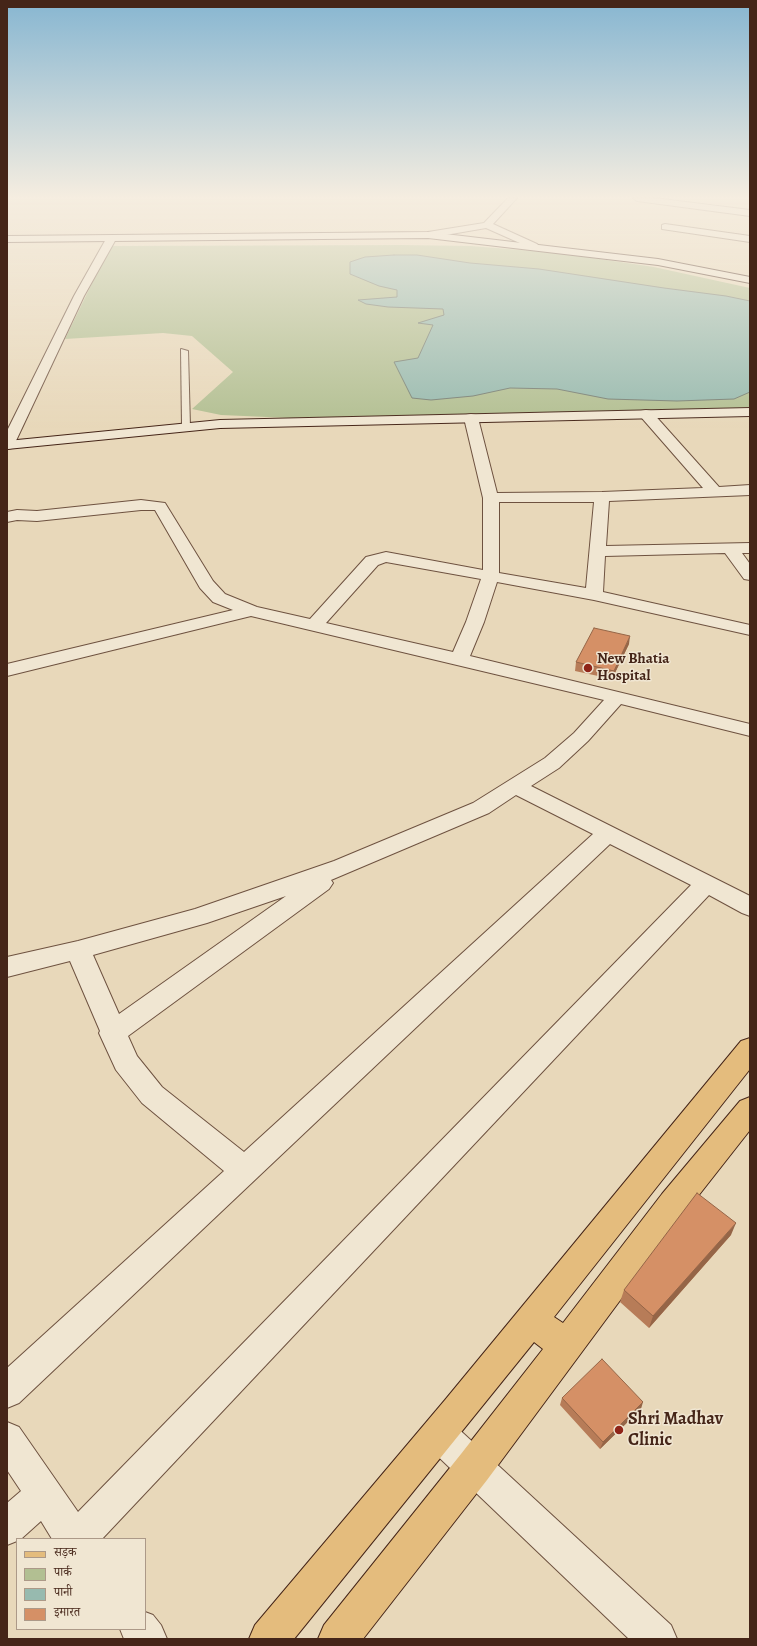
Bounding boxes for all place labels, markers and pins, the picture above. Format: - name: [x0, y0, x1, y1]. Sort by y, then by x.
- place label: New Bhatia Hospital: [597, 650, 670, 685]
- marker: New Bhatia Hospital: [582, 662, 594, 674]
- place label: Shri Madhav Clinic: [628, 1409, 723, 1452]
- marker: Shri Madhav Clinic: [613, 1424, 625, 1436]

